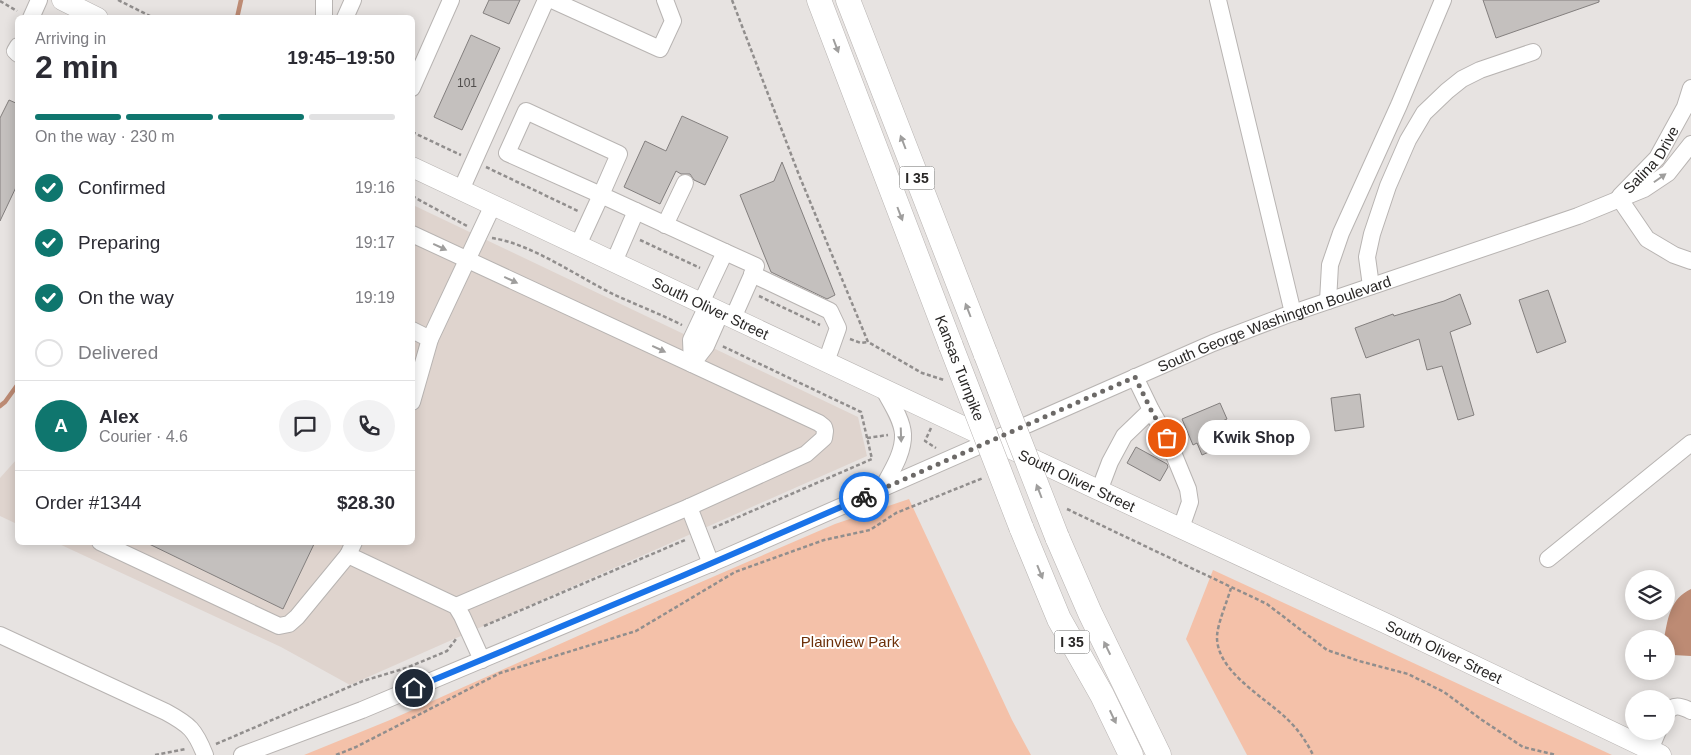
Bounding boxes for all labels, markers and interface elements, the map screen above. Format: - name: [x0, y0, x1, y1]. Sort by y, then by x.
- text: Arriving in: [35, 30, 106, 47]
- one-way arrow: [833, 38, 840, 53]
- text: 19:45–19:50: [287, 47, 395, 68]
- text: 2 min: [35, 49, 119, 85]
- house number: 101: [457, 76, 477, 90]
- street label: Salina Drive: [1619, 123, 1682, 197]
- text: On the way · 230 m: [35, 128, 175, 145]
- one-way arrow: [899, 134, 907, 149]
- road number: I 35: [900, 167, 934, 190]
- one-way arrow: [1653, 173, 1667, 183]
- icon: check: [35, 174, 63, 202]
- text: Confirmed: [78, 177, 166, 198]
- text: 19:16: [355, 179, 395, 196]
- one-way arrow: [896, 207, 904, 222]
- icon: check: [35, 229, 63, 257]
- text: Preparing: [78, 232, 160, 253]
- text: 19:17: [355, 234, 395, 251]
- one-way arrow: [433, 243, 447, 251]
- street label: South George Washington Boulevard: [1155, 272, 1393, 375]
- street label: South Oliver Street: [650, 273, 772, 343]
- one-way arrow: [504, 277, 518, 285]
- icon: check: [35, 284, 63, 312]
- text: On the way: [78, 287, 174, 308]
- text: 19:19: [355, 289, 395, 306]
- one-way arrow: [964, 303, 972, 317]
- street label: Kansas Turnpike: [932, 313, 988, 423]
- text: Delivered: [78, 342, 158, 363]
- one-way arrow: [652, 345, 666, 353]
- button: chat: [279, 400, 331, 452]
- button: phone: [343, 400, 395, 452]
- text: Alex: [99, 406, 139, 427]
- text: A: [54, 415, 68, 436]
- pin: [1146, 417, 1188, 459]
- callout: Kwik Shop: [1197, 420, 1310, 456]
- icon: bag: [1153, 424, 1181, 452]
- one-way arrow: [897, 427, 905, 443]
- text: Courier · 4.6: [99, 428, 188, 445]
- text: Kwik Shop: [1213, 429, 1295, 446]
- street label: South Oliver Street: [1016, 445, 1139, 515]
- courier: [839, 472, 889, 522]
- icon: bike: [850, 483, 878, 511]
- one-way arrow: [1035, 483, 1043, 498]
- text: Order #1344: [35, 492, 142, 513]
- text: $28.30: [337, 492, 395, 513]
- one-way arrow: [1036, 565, 1044, 579]
- map controls: [1625, 570, 1675, 740]
- button: layers: [1625, 570, 1675, 620]
- street label: South Oliver Street: [1383, 616, 1506, 687]
- road number: I 35: [1054, 630, 1090, 654]
- button: +: [1625, 630, 1675, 680]
- park label: Plainview Park: [801, 633, 900, 650]
- one-way arrow: [1103, 641, 1111, 655]
- pin: [393, 667, 435, 709]
- icon: home: [400, 674, 428, 702]
- button: −: [1625, 690, 1675, 740]
- one-way arrow: [1108, 709, 1117, 724]

